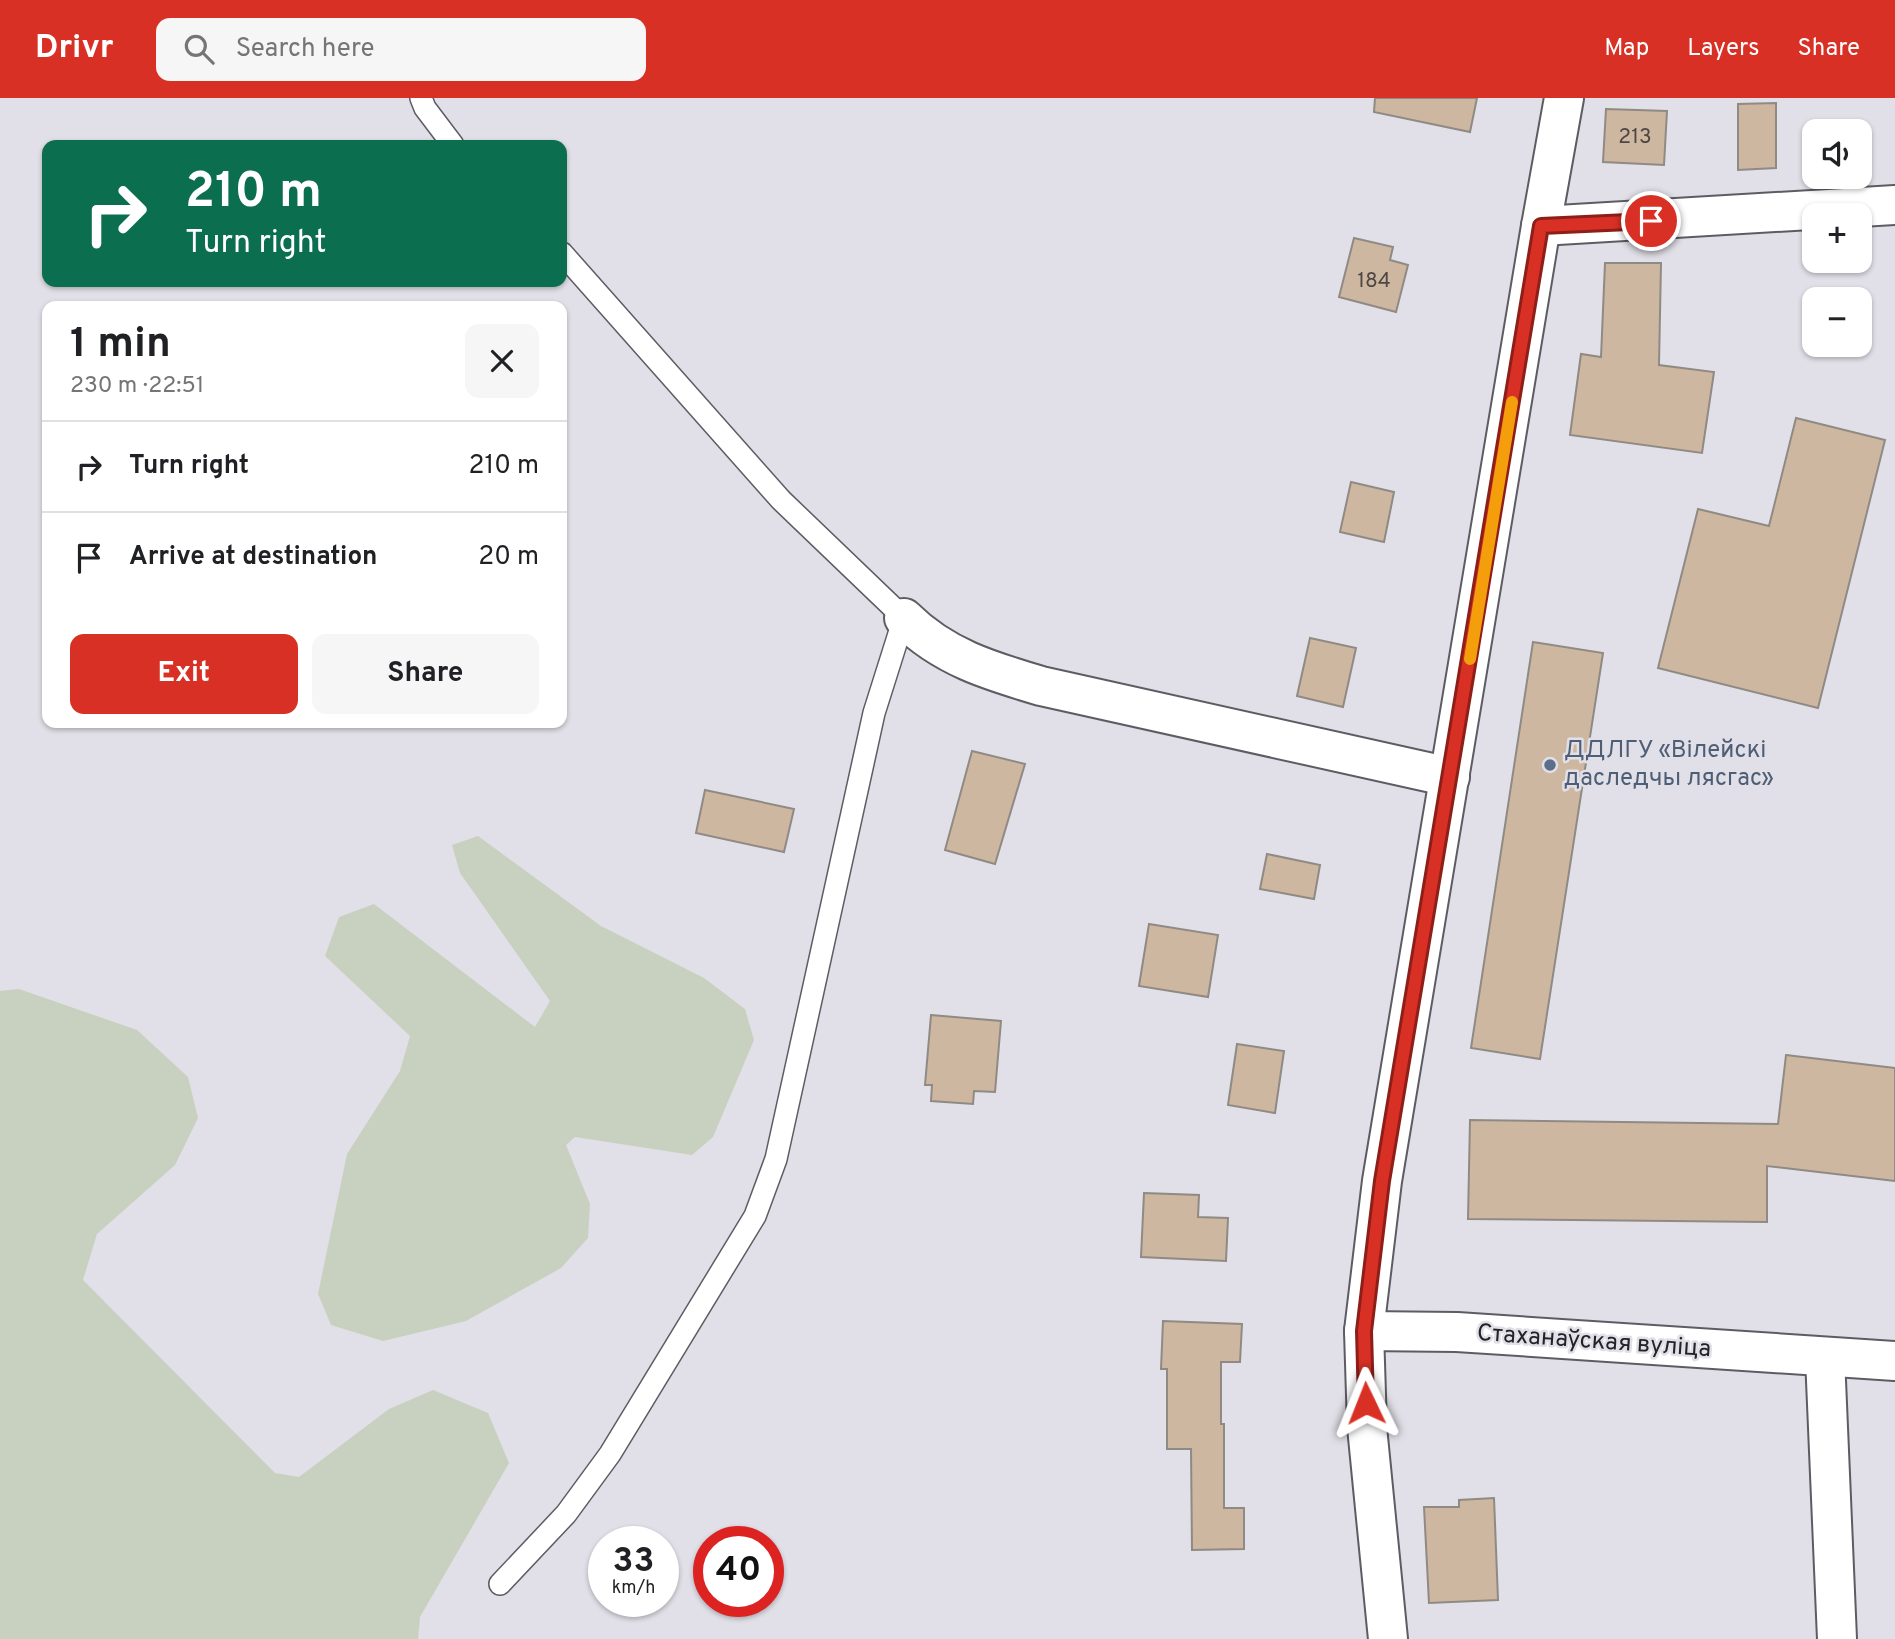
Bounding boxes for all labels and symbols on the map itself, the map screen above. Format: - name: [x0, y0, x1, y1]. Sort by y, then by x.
- house number: 213: [1618, 124, 1652, 151]
- pin: [1621, 191, 1681, 251]
- house number: 184: [1357, 268, 1391, 295]
- place label: ДДЛГУ «Вілейскі даследчы лясгас»: [1564, 736, 1774, 794]
- marker: ДДЛГУ «Вілейскі даследчы лясгас»: [1542, 757, 1558, 773]
- street label: Стаханаўская вуліца: [1476, 1319, 1712, 1365]
- position arrow: [1329, 1366, 1403, 1440]
- speed limit sign: 40: [693, 1526, 784, 1617]

